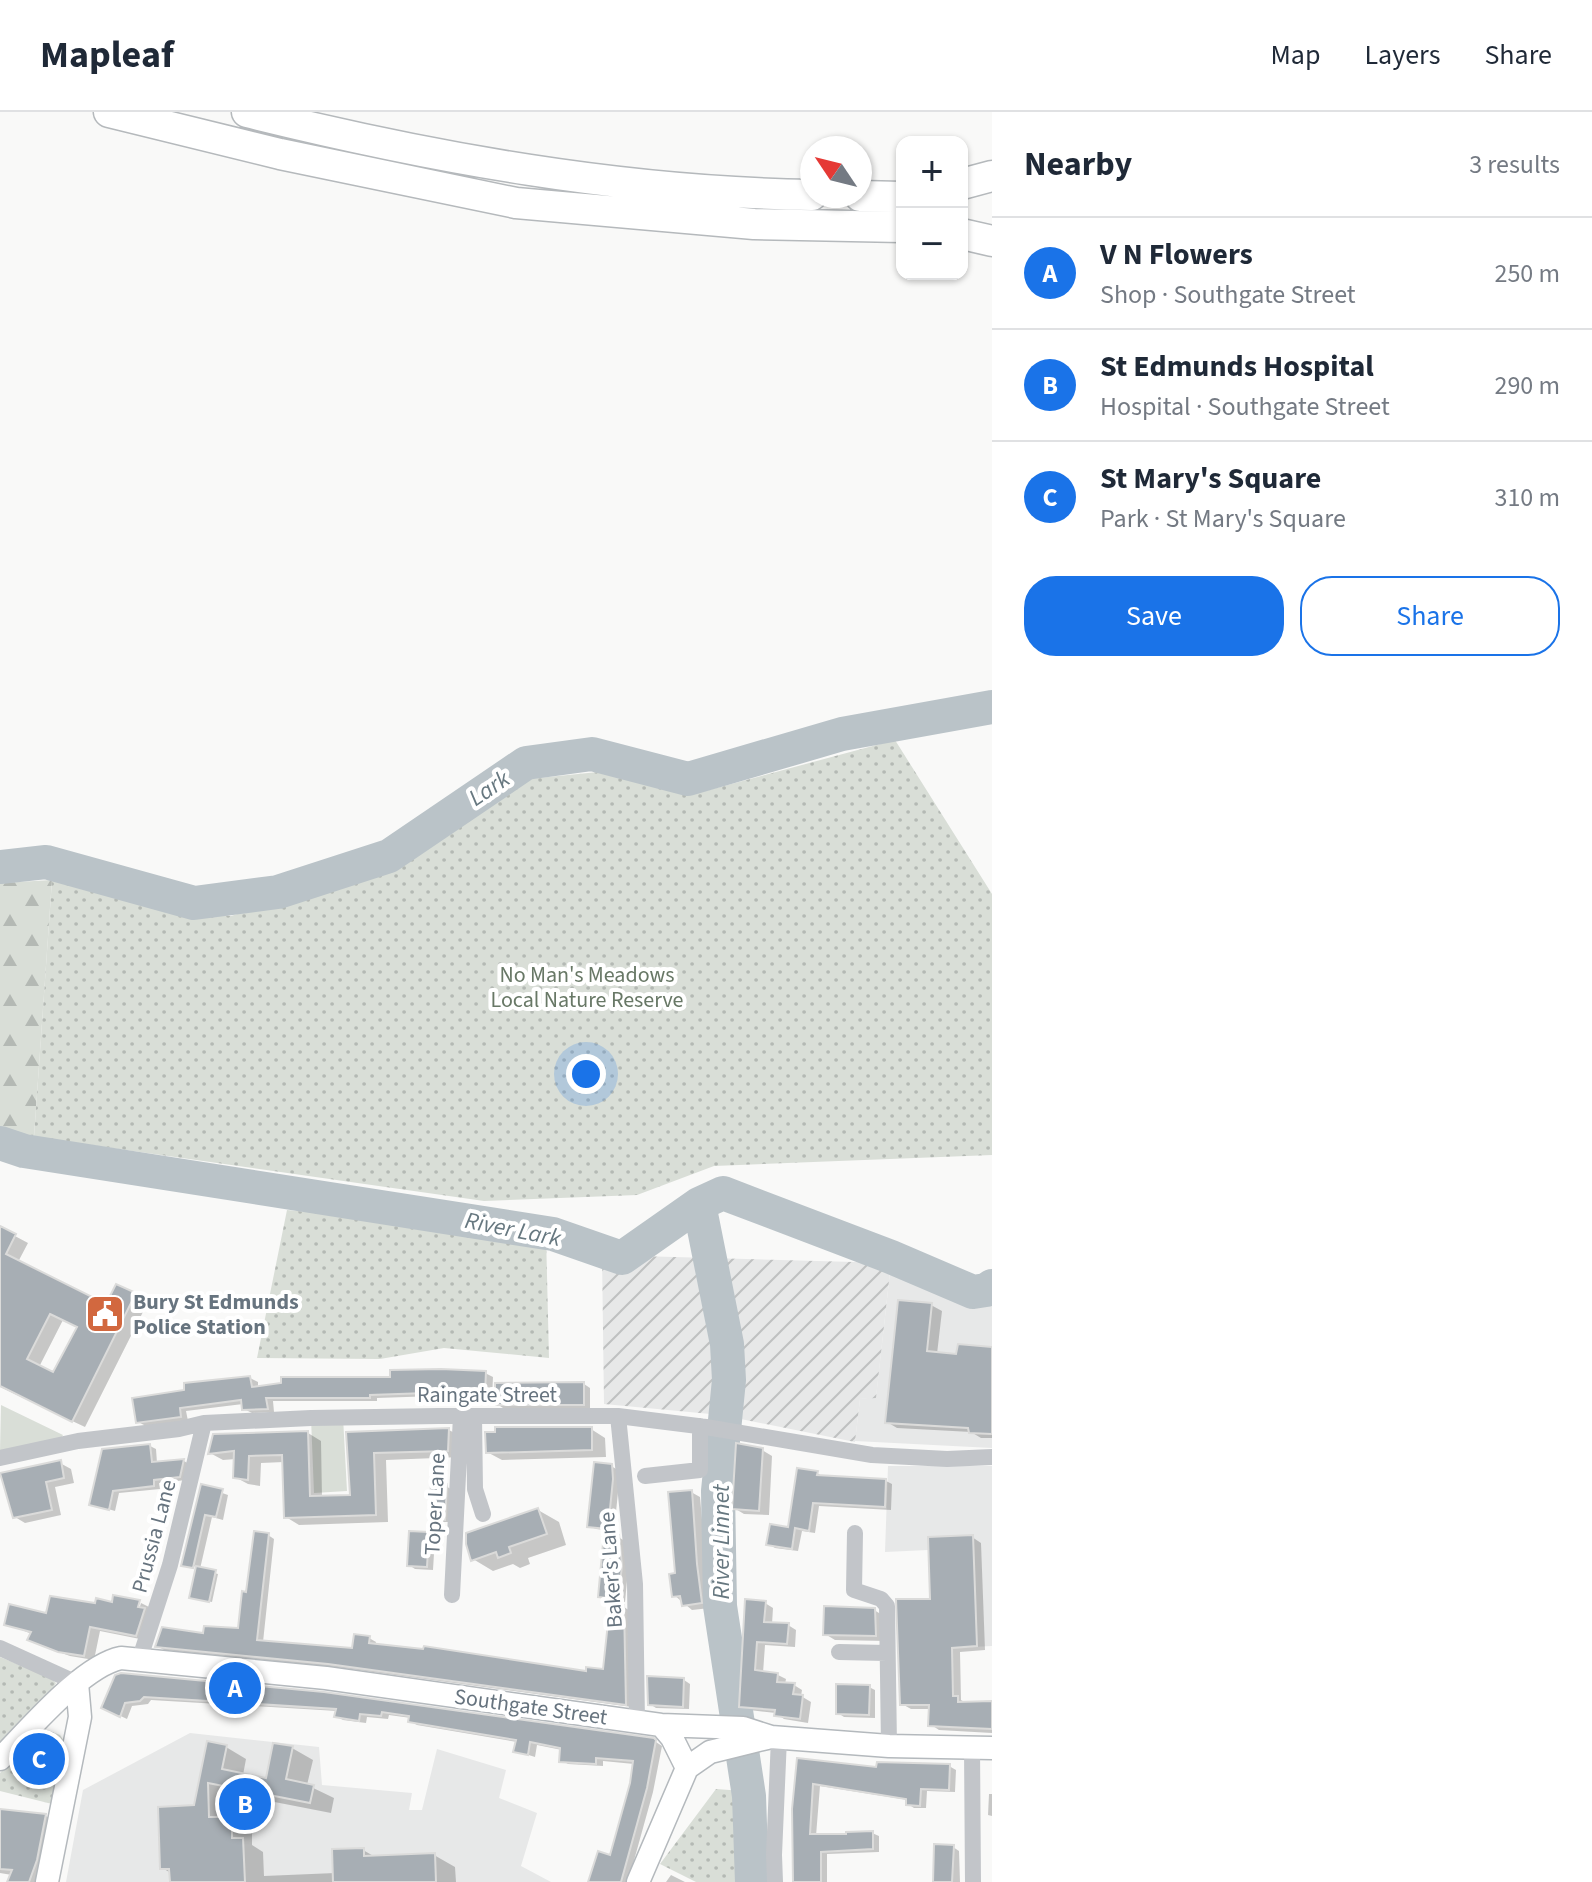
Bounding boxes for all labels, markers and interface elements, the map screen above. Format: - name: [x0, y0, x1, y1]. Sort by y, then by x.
- text: Mapleaf: [40, 28, 174, 82]
- text: Map: [1270, 35, 1320, 75]
- text: Layers: [1364, 35, 1440, 75]
- text: Share: [1484, 35, 1552, 75]
- north arrow: [800, 136, 872, 208]
- map controls: [896, 136, 968, 280]
- button: +: [896, 136, 968, 208]
- text: Nearby: [1024, 140, 1132, 189]
- text: 3 results: [1469, 146, 1560, 183]
- button: −: [896, 208, 968, 280]
- text: V N Flowers: [1100, 233, 1253, 276]
- text: A: [1043, 255, 1057, 292]
- text: 250 m: [1494, 255, 1560, 292]
- text: Shop · Southgate Street: [1100, 276, 1356, 313]
- text: St Edmunds Hospital: [1100, 345, 1374, 388]
- text: B: [1042, 367, 1058, 404]
- text: 290 m: [1494, 367, 1560, 404]
- text: Hospital · Southgate Street: [1100, 388, 1390, 425]
- text: St Mary's Square: [1100, 457, 1321, 500]
- text: C: [1042, 479, 1058, 516]
- text: 310 m: [1494, 479, 1560, 516]
- text: Park · St Mary's Square: [1100, 500, 1346, 537]
- button: Save: [1024, 576, 1284, 656]
- button: Share: [1300, 576, 1560, 656]
- water label: Lark: [462, 761, 517, 815]
- park label: No Man's Meadows Local Nature Reserve: [490, 959, 684, 1016]
- your location: [566, 1054, 606, 1094]
- water label: River Lark: [462, 1203, 565, 1256]
- place label: Bury St Edmunds Police Station: [133, 1286, 299, 1343]
- public building icon: Bury St Edmunds Police Station: [84, 1293, 126, 1335]
- street label: Raingate Street: [417, 1379, 558, 1411]
- street label: Toper Lane: [416, 1452, 454, 1556]
- street label: Prussia Lane: [123, 1476, 184, 1596]
- water label: River Linnet: [704, 1483, 739, 1600]
- street label: Baker's Lane: [591, 1511, 631, 1629]
- pin: A: [209, 1658, 261, 1718]
- street label: Southgate Street: [452, 1680, 610, 1734]
- pin: C: [13, 1729, 65, 1789]
- pin: B: [219, 1774, 271, 1834]

